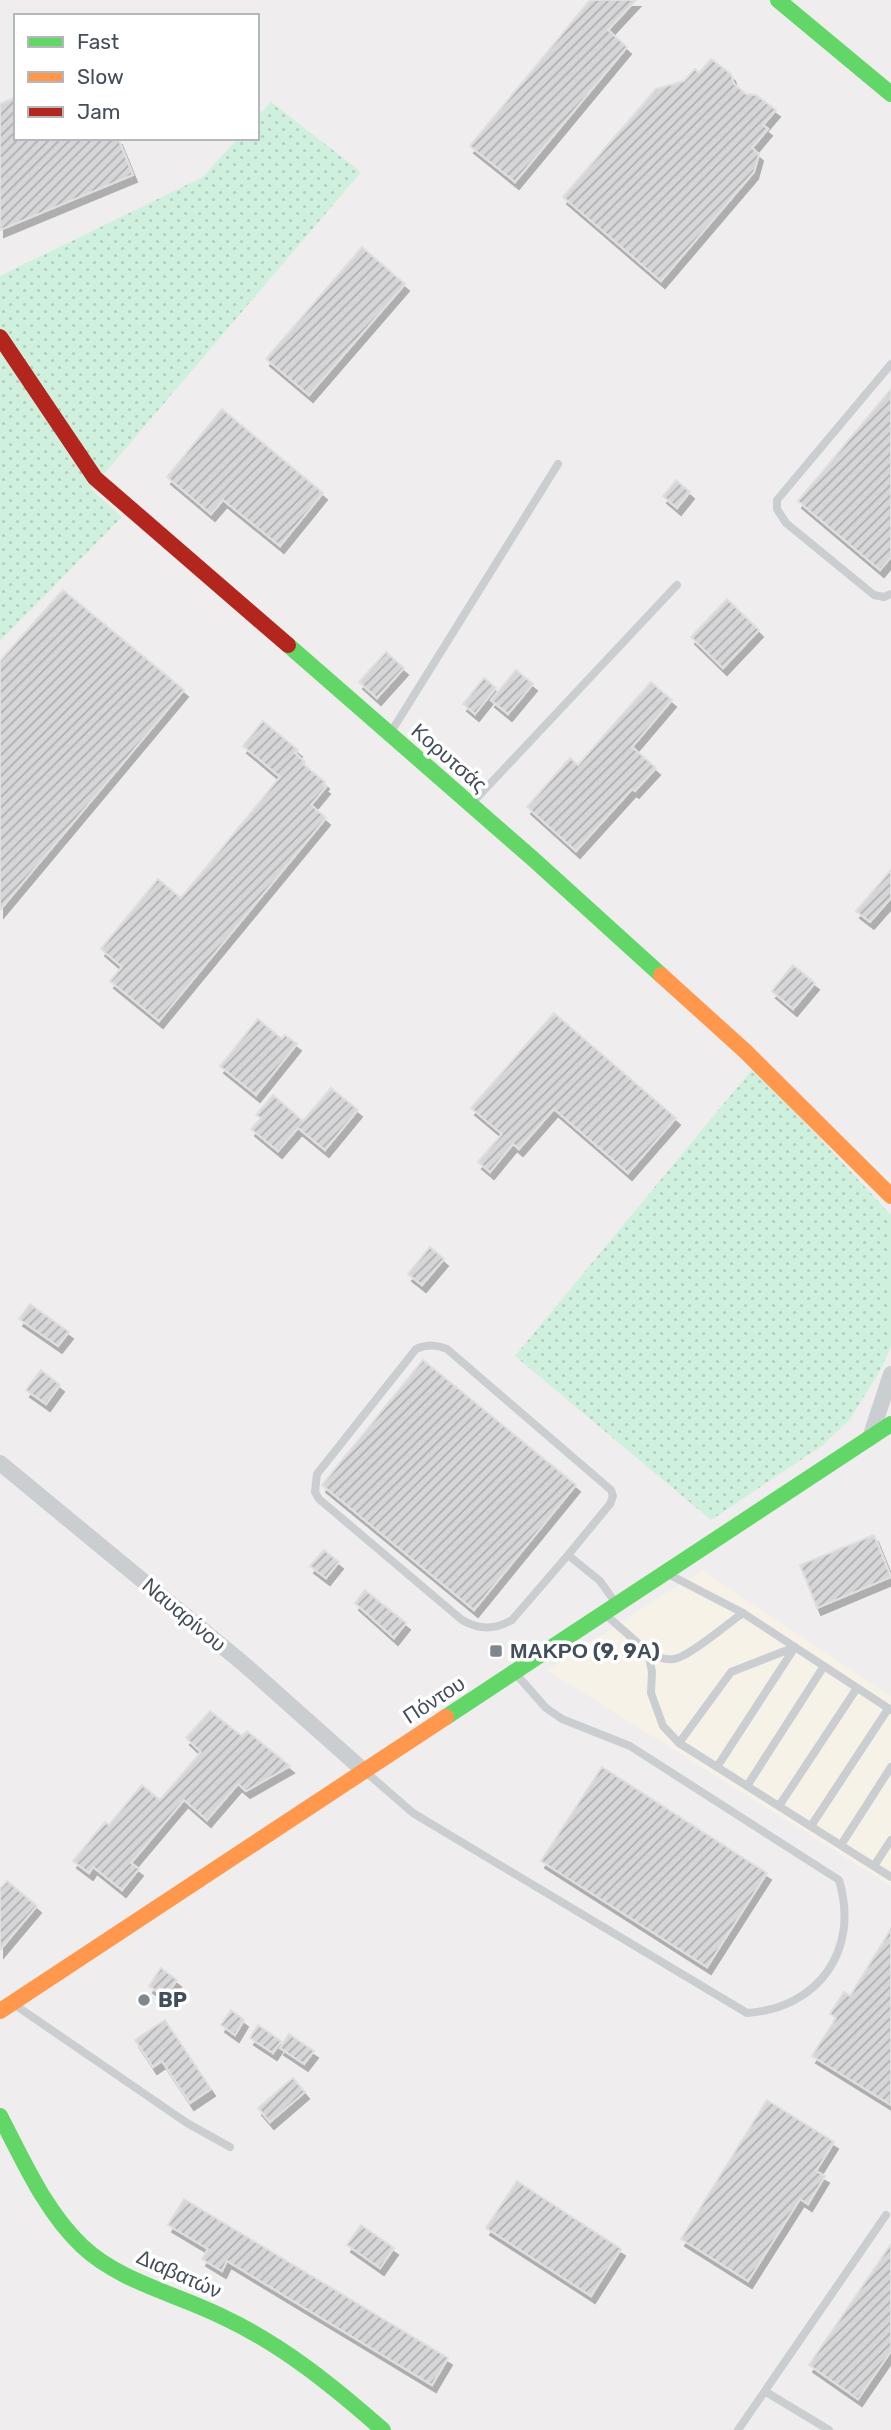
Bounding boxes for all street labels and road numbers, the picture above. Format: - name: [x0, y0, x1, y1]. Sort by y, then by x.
- street label: Κορυτσάς: [406, 718, 492, 797]
- street label: Ναυαρίνου: [138, 1573, 231, 1657]
- street label: Πόντου: [398, 1670, 469, 1729]
- street label: Διαβατών: [133, 2244, 225, 2303]

